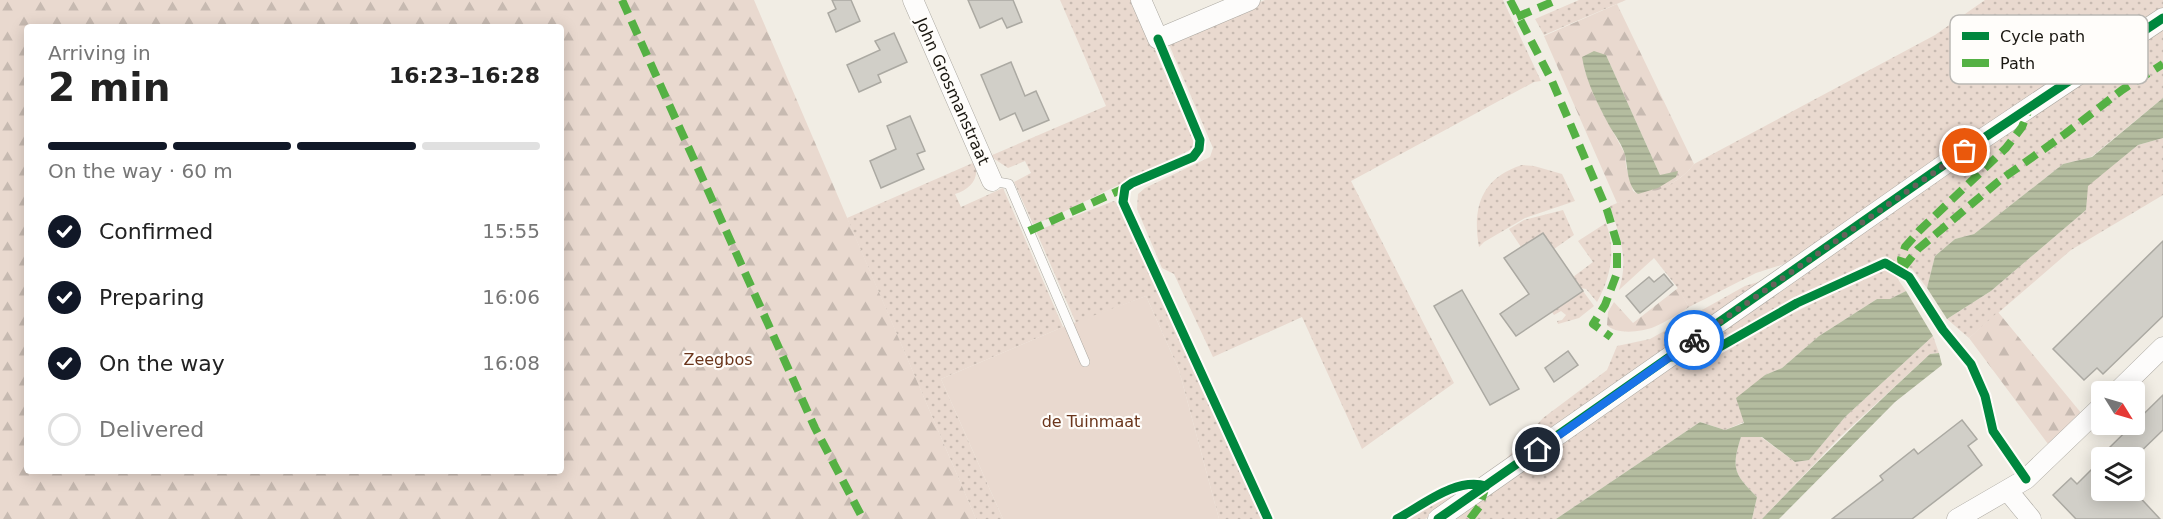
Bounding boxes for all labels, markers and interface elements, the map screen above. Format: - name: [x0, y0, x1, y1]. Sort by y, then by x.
- street label: John Grosmanstraat: [911, 14, 994, 168]
- legend: [1950, 15, 2148, 84]
- text: Cycle path: [2000, 27, 2085, 46]
- text: Arriving in: [48, 41, 151, 65]
- text: Path: [2000, 54, 2035, 73]
- text: 16:23–16:28: [389, 63, 540, 88]
- text: 2 min: [48, 65, 170, 110]
- pin: [1939, 125, 1990, 176]
- icon: bag: [1948, 134, 1981, 167]
- text: On the way · 60 m: [48, 159, 233, 183]
- icon: check: [48, 215, 81, 248]
- text: Confirmed: [99, 219, 213, 244]
- text: 15:55: [482, 219, 540, 243]
- icon: check: [48, 281, 81, 314]
- text: Preparing: [99, 285, 205, 310]
- text: 16:06: [482, 285, 540, 309]
- courier: [1664, 310, 1724, 370]
- icon: bike: [1678, 324, 1711, 357]
- icon: check: [48, 347, 81, 380]
- park label: Zeegbos: [683, 350, 753, 369]
- text: On the way: [99, 351, 225, 376]
- text: 16:08: [482, 351, 540, 375]
- north arrow: [2091, 381, 2145, 435]
- map controls: [2091, 381, 2145, 501]
- park label: de Tuinmaat: [1042, 412, 1140, 431]
- text: Delivered: [99, 417, 204, 442]
- pin: [1512, 424, 1563, 475]
- icon: home: [1521, 433, 1554, 466]
- button: layers: [2091, 447, 2145, 501]

